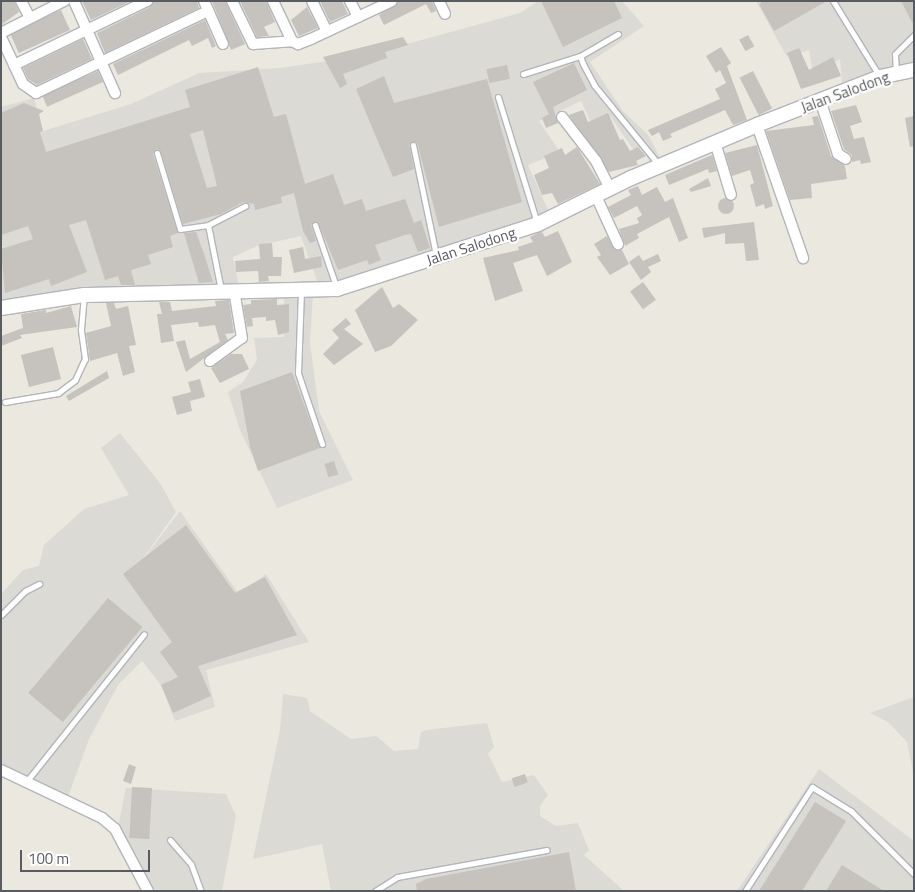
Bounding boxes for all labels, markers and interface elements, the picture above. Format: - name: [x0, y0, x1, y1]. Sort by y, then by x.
- street label: Jalan Salodong: [798, 68, 892, 116]
- street label: Jalan Salodong: [424, 223, 518, 269]
- scale bar: [22, 840, 152, 872]
- text: 100 m: [28, 847, 69, 870]

